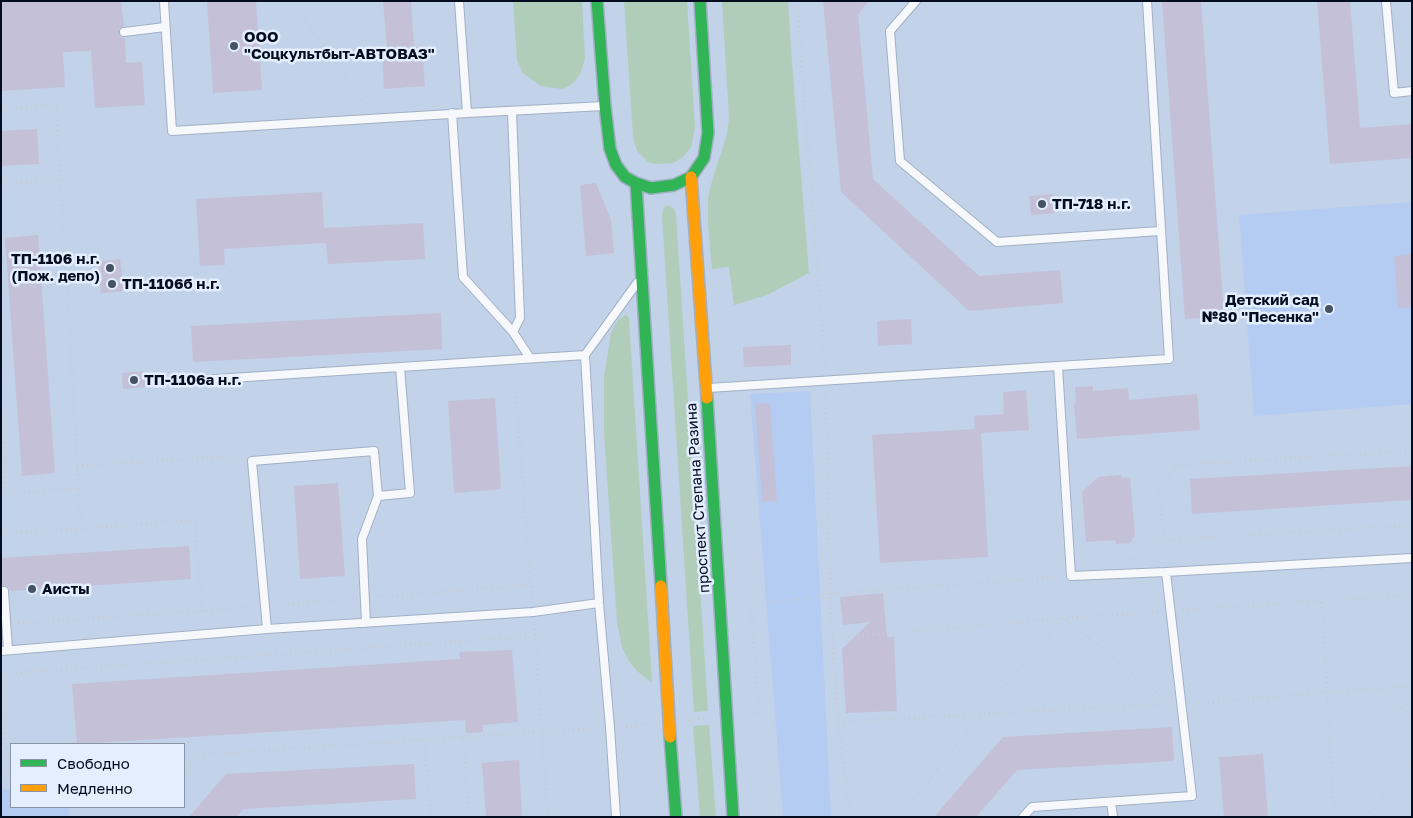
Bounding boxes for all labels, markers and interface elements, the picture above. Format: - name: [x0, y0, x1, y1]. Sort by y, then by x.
- place label: ООО "Соцкультбыт-АВТОВАЗ": [244, 28, 435, 63]
- marker: ООО "Соцкультбыт-АВТОВАЗ": [228, 40, 240, 52]
- place label: ТП-718 н.г.: [1052, 195, 1131, 213]
- marker: ТП-718 н.г.: [1036, 198, 1048, 210]
- place label: ТП-1106 н.г. (Пож. депо): [11, 250, 100, 285]
- marker: ТП-1106 н.г. (Пож. депо): [104, 262, 116, 274]
- place label: ТП-1106б н.г.: [122, 275, 220, 293]
- marker: ТП-1106б н.г.: [106, 278, 118, 290]
- place label: Детский сад №80 "Песенка": [1202, 291, 1319, 326]
- marker: Детский сад №80 "Песенка": [1323, 303, 1335, 315]
- place label: ТП-1106а н.г.: [144, 371, 242, 389]
- marker: ТП-1106а н.г.: [128, 374, 140, 386]
- street label: проспект Степана Разина: [682, 402, 714, 594]
- place label: Аисты: [42, 580, 90, 598]
- marker: Аисты: [26, 583, 38, 595]
- legend: [10, 743, 185, 808]
- text: Свободно: [57, 754, 130, 772]
- text: Медленно: [57, 779, 133, 797]

